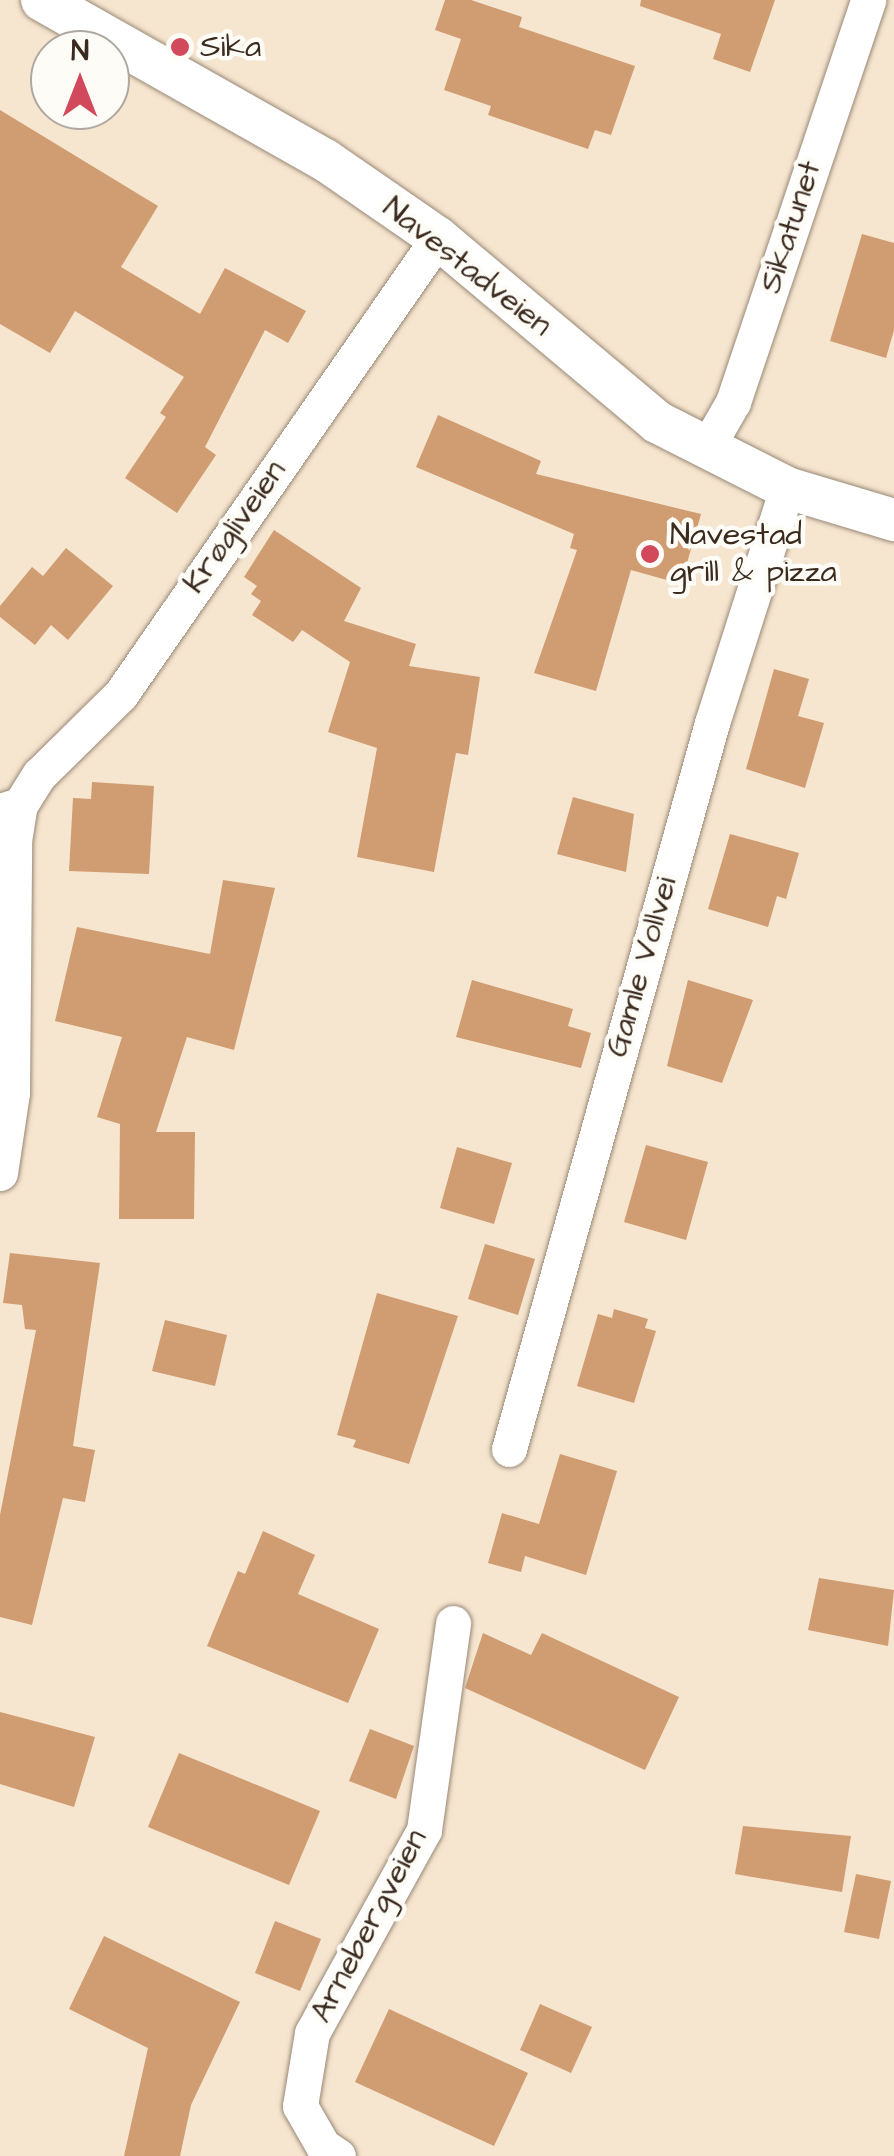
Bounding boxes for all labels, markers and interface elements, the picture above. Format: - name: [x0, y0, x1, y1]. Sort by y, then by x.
- place label: Sika: [200, 28, 261, 66]
- north arrow: [30, 30, 130, 130]
- text: N: [71, 32, 89, 71]
- marker: Sika: [169, 36, 191, 58]
- street label: Sikatunet: [752, 156, 830, 298]
- street label: Navestadveien: [375, 189, 559, 345]
- street label: Krøgliveien: [175, 453, 295, 601]
- place label: Navestad grill & pizza: [670, 517, 837, 592]
- marker: Navestad grill & pizza: [639, 543, 661, 565]
- street label: Gamle Vollvei: [598, 873, 686, 1061]
- street label: Arnebergveien: [302, 1823, 436, 2029]

